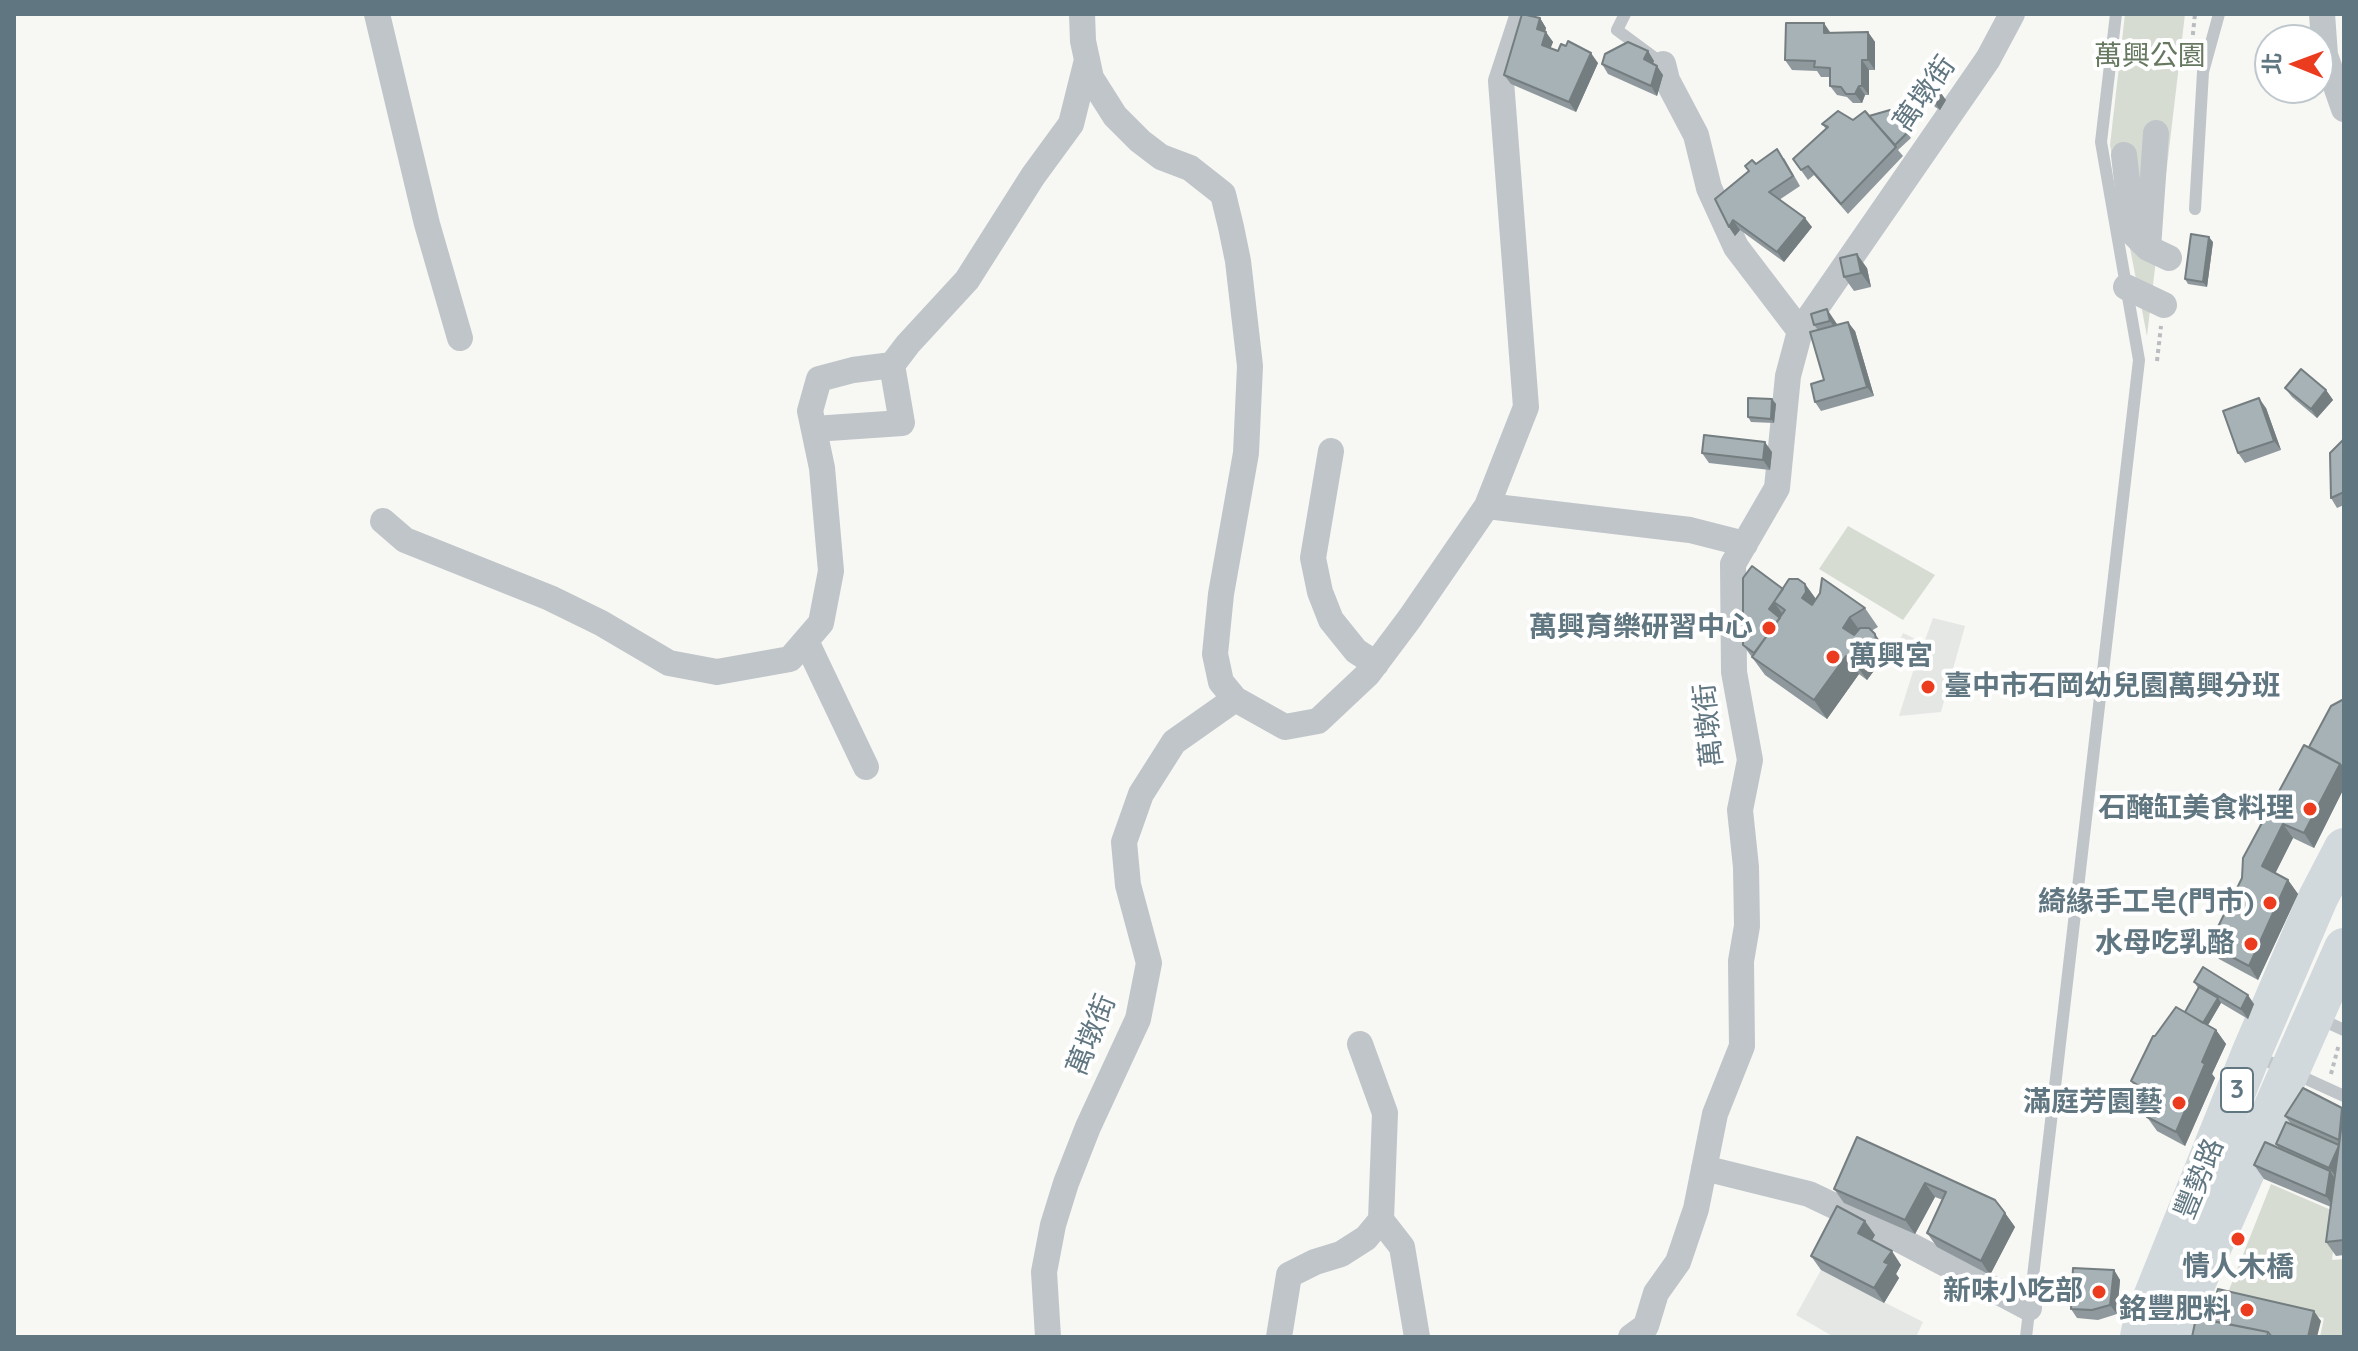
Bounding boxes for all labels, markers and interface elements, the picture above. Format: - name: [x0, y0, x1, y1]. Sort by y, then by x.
- north arrow: [2254, 24, 2334, 104]
- park label: 萬興公園: [2094, 40, 2206, 74]
- street label: 萬墩街: [1887, 50, 1963, 138]
- text: 北: [2258, 52, 2286, 75]
- place label: 萬興育樂研習中心: [1529, 611, 1753, 645]
- marker: 萬興育樂研習中心: [1760, 619, 1778, 637]
- place label: 萬興宮: [1849, 640, 1933, 674]
- marker: 萬興宮: [1824, 648, 1842, 666]
- place label: 臺中市石岡幼兒園萬興分班: [1944, 670, 2280, 704]
- marker: 臺中市石岡幼兒園萬興分班: [1919, 678, 1937, 696]
- street label: 萬墩街: [1688, 681, 1730, 769]
- place label: 石醃缸美食料理: [2098, 792, 2294, 826]
- marker: 石醃缸美食料理: [2301, 800, 2319, 818]
- place label: 綺緣手工皂(門市): [2038, 886, 2254, 920]
- marker: 綺緣手工皂(門市): [2261, 894, 2279, 912]
- place label: 水母吃乳酪: [2095, 927, 2235, 961]
- marker: 水母吃乳酪: [2242, 935, 2260, 953]
- street label: 萬墩街: [1061, 990, 1123, 1080]
- road number: 3: [2221, 1068, 2253, 1112]
- place label: 滿庭芳園藝: [2023, 1086, 2163, 1120]
- marker: 滿庭芳園藝: [2170, 1094, 2188, 1112]
- street label: 豐勢路: [2169, 1134, 2231, 1224]
- marker: 情人木橋: [2229, 1230, 2247, 1248]
- place label: 情人木橋: [2182, 1251, 2294, 1285]
- place label: 新味小吃部: [1943, 1275, 2083, 1309]
- marker: 新味小吃部: [2090, 1283, 2108, 1301]
- place label: 銘豐肥料: [2119, 1293, 2231, 1327]
- marker: 銘豐肥料: [2238, 1301, 2256, 1319]

